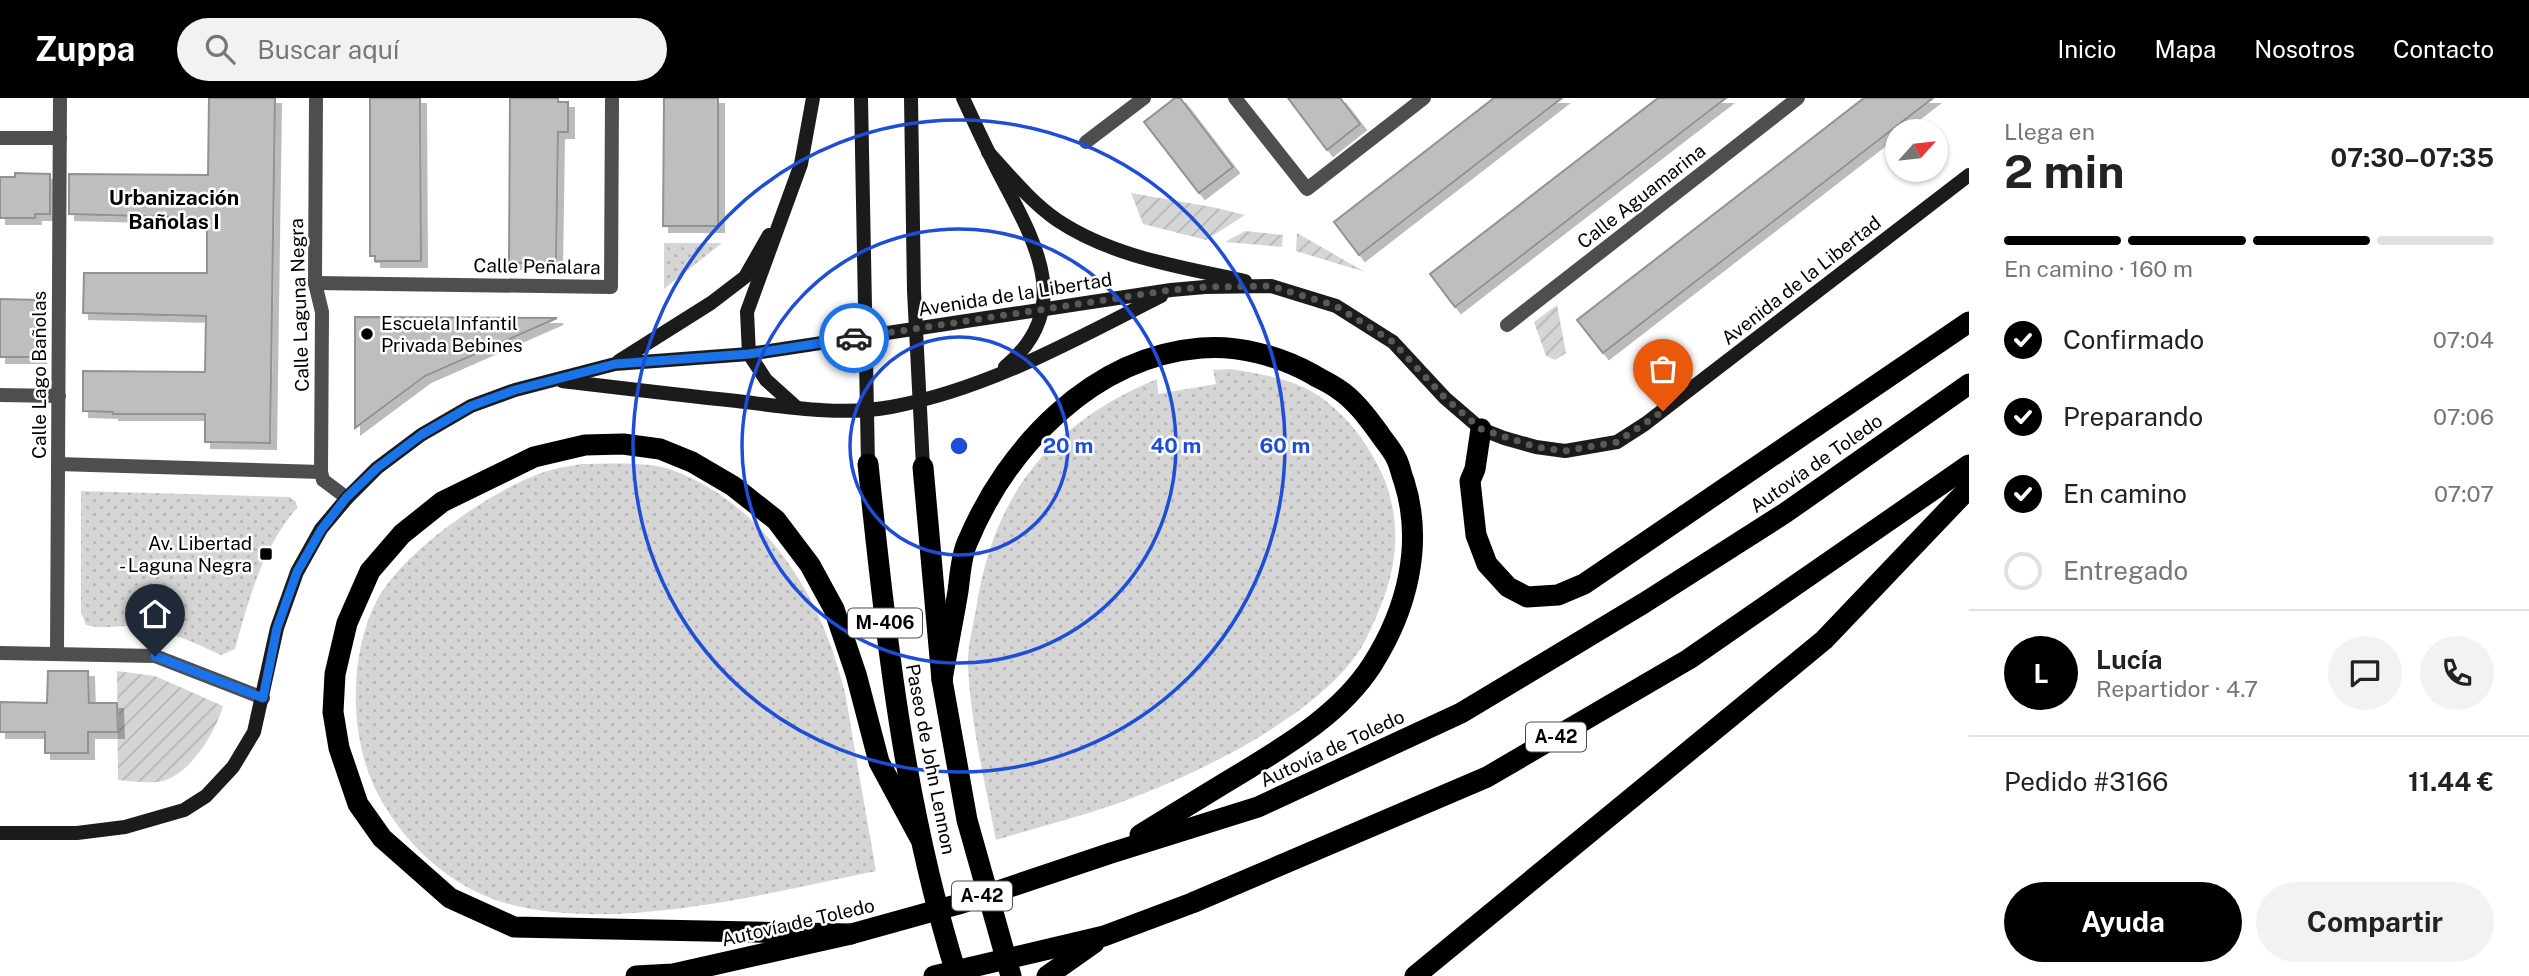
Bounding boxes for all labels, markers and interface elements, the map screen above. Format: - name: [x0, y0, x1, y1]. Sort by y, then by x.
- search box: [177, 18, 667, 81]
- text: Zuppa: [35, 30, 135, 68]
- icon: search: [201, 30, 239, 68]
- text: Buscar aquí: [257, 34, 399, 65]
- text: Inicio: [2057, 35, 2116, 63]
- text: Mapa: [2154, 35, 2216, 63]
- text: Nosotros: [2254, 35, 2355, 63]
- text: Contacto: [2393, 35, 2494, 63]
- text: Llega en: [2004, 118, 2095, 145]
- north arrow: [1885, 119, 1948, 182]
- map controls: [1885, 119, 1948, 182]
- street label: Calle Aguamarina: [1573, 139, 1709, 253]
- text: 07:30–07:35: [2331, 142, 2494, 173]
- text: 2 min: [2004, 144, 2124, 198]
- district label: Urbanización Bañolas I: [109, 185, 239, 234]
- street label: Avenida de la Libertad: [1717, 211, 1885, 349]
- street label: Calle Laguna Negra: [285, 218, 313, 392]
- street label: Calle Peñalara: [473, 254, 601, 278]
- text: En camino · 160 m: [2004, 255, 2193, 282]
- street label: Avenida de la Libertad: [917, 268, 1113, 320]
- street label: Calle Lago Bañolas: [28, 291, 50, 459]
- courier: [819, 303, 889, 373]
- place label: Escuela Infantil Privada Bebines: [381, 312, 523, 356]
- icon: car: [835, 319, 873, 357]
- icon: check: [2004, 321, 2042, 359]
- text: Confirmado: [2063, 324, 2204, 355]
- marker: Escuela Infantil Privada Bebines: [359, 326, 375, 342]
- text: 07:04: [2433, 326, 2494, 353]
- pin: [1633, 339, 1693, 411]
- icon: bag: [1644, 350, 1682, 388]
- icon: check: [2004, 398, 2042, 436]
- text: Preparando: [2063, 401, 2203, 432]
- text: 07:06: [2433, 403, 2494, 430]
- street label: Autovía de Toledo: [1746, 409, 1886, 517]
- text: 20 m: [1043, 433, 1093, 458]
- text: 40 m: [1151, 433, 1201, 458]
- text: 60 m: [1260, 433, 1310, 458]
- centre of rings: [947, 434, 971, 458]
- icon: check: [2004, 475, 2042, 513]
- text: En camino: [2063, 478, 2187, 509]
- text: 07:07: [2434, 480, 2494, 507]
- place label: Av. Libertad - Laguna Negra: [119, 532, 252, 576]
- marker: Av. Libertad - Laguna Negra: [258, 546, 274, 562]
- text: Entregado: [2063, 555, 2188, 586]
- pin: [125, 584, 185, 656]
- icon: home: [136, 595, 174, 633]
- road number: M-406: [848, 608, 922, 638]
- button: chat: [2328, 636, 2402, 710]
- button: phone: [2420, 636, 2494, 710]
- text: Lucía: [2096, 644, 2162, 675]
- text: L: [2033, 658, 2049, 689]
- street label: Paseo de John Lennon: [902, 662, 960, 856]
- text: Repartidor · 4.7: [2096, 675, 2258, 702]
- street label: Autovía de Toledo: [1256, 705, 1408, 791]
- road number: A-42: [1526, 722, 1586, 752]
- text: Pedido #3166: [2004, 766, 2168, 797]
- text: 11.44 €: [2408, 766, 2494, 797]
- road number: A-42: [952, 882, 1012, 910]
- button: Ayuda: [2004, 882, 2242, 962]
- button: Compartir: [2256, 882, 2494, 962]
- street label: Autovía de Toledo: [719, 894, 877, 950]

